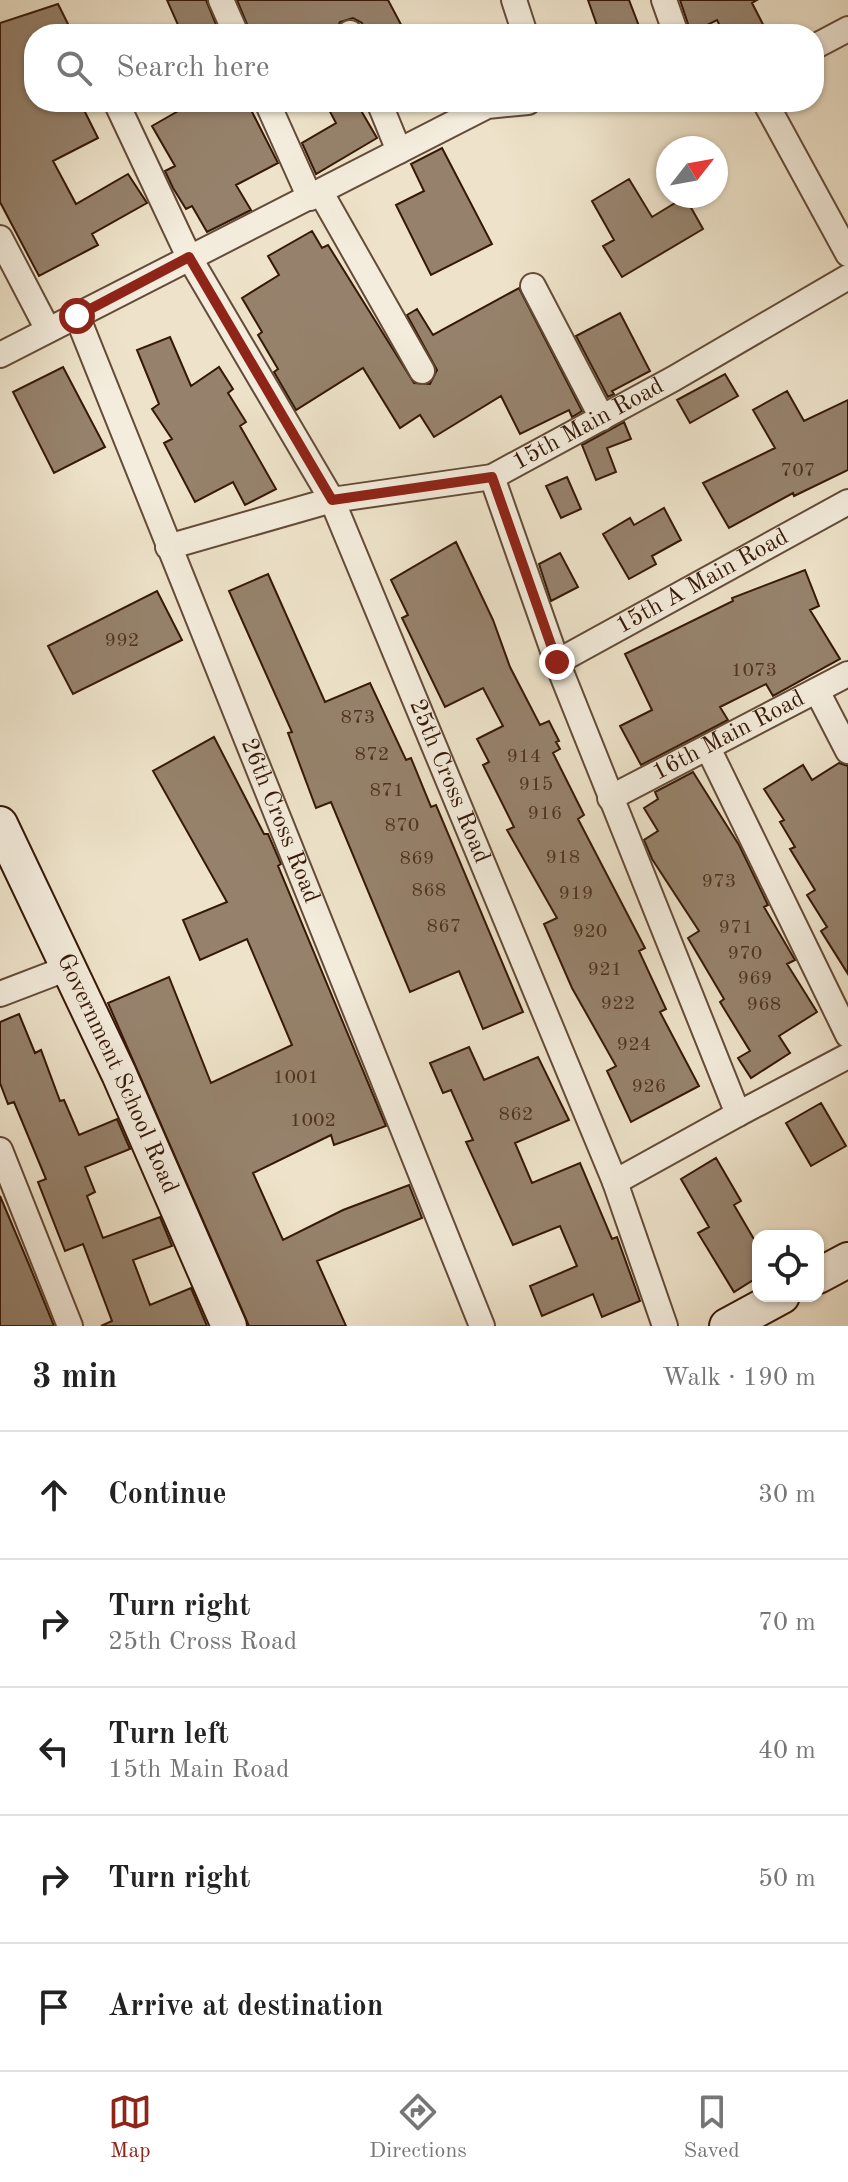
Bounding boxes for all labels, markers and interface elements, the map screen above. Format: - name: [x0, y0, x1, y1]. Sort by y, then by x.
- search box: [24, 24, 824, 112]
- icon: search: [52, 46, 96, 90]
- text: Search here: [116, 53, 270, 83]
- north arrow: [656, 136, 728, 208]
- route start: [59, 298, 95, 334]
- street label: 15th Main Road: [509, 374, 668, 475]
- house number: 707: [781, 461, 815, 481]
- street label: 15th A Main Road: [612, 525, 793, 639]
- house number: 992: [105, 631, 139, 651]
- route end: [539, 644, 575, 680]
- house number: 1073: [731, 661, 777, 681]
- street label: 16th Main Road: [649, 687, 809, 785]
- street label: 25th Cross Road: [404, 696, 493, 867]
- house number: 873: [341, 708, 375, 728]
- street label: 26th Cross Road: [236, 735, 323, 907]
- house number: 872: [355, 745, 389, 765]
- house number: 914: [507, 747, 541, 767]
- house number: 915: [519, 775, 553, 795]
- house number: 871: [370, 781, 404, 801]
- house number: 916: [528, 804, 562, 824]
- house number: 870: [385, 816, 419, 836]
- house number: 918: [546, 848, 580, 868]
- house number: 869: [400, 849, 434, 869]
- house number: 973: [702, 872, 736, 892]
- house number: 868: [412, 881, 446, 901]
- house number: 919: [559, 884, 593, 904]
- house number: 867: [427, 917, 461, 937]
- house number: 971: [719, 918, 753, 938]
- house number: 920: [573, 922, 607, 942]
- house number: 970: [728, 944, 762, 964]
- street label: Government School Road: [52, 950, 182, 1197]
- house number: 921: [588, 960, 622, 980]
- house number: 969: [738, 969, 772, 989]
- house number: 922: [601, 994, 635, 1014]
- house number: 968: [747, 995, 781, 1015]
- house number: 924: [617, 1035, 651, 1055]
- house number: 1001: [273, 1068, 319, 1088]
- house number: 926: [632, 1077, 666, 1097]
- house number: 862: [499, 1105, 533, 1125]
- house number: 1002: [290, 1111, 336, 1131]
- map controls: [752, 1230, 824, 1302]
- button: locate: [752, 1230, 824, 1302]
- text: 3 min: [32, 1361, 117, 1395]
- text: Walk · 190 m: [662, 1365, 816, 1391]
- icon: ahead: [32, 1473, 76, 1517]
- text: Continue: [108, 1480, 227, 1510]
- text: 30 m: [758, 1482, 816, 1508]
- text: Turn right: [108, 1592, 250, 1622]
- icon: right: [32, 1601, 76, 1645]
- text: 70 m: [758, 1610, 816, 1636]
- text: 25th Cross Road: [108, 1629, 297, 1655]
- text: Turn left: [108, 1720, 229, 1750]
- icon: left: [32, 1729, 76, 1773]
- text: 40 m: [758, 1738, 816, 1764]
- text: 15th Main Road: [108, 1757, 290, 1783]
- icon: right: [32, 1857, 76, 1901]
- text: Turn right: [108, 1864, 250, 1894]
- text: 50 m: [758, 1866, 816, 1892]
- icon: arrive: [32, 1985, 76, 2029]
- text: Arrive at destination: [108, 1992, 383, 2022]
- tab: Map: [108, 2090, 152, 2165]
- tab: Directions: [369, 2090, 467, 2165]
- tab: Saved: [684, 2090, 740, 2165]

